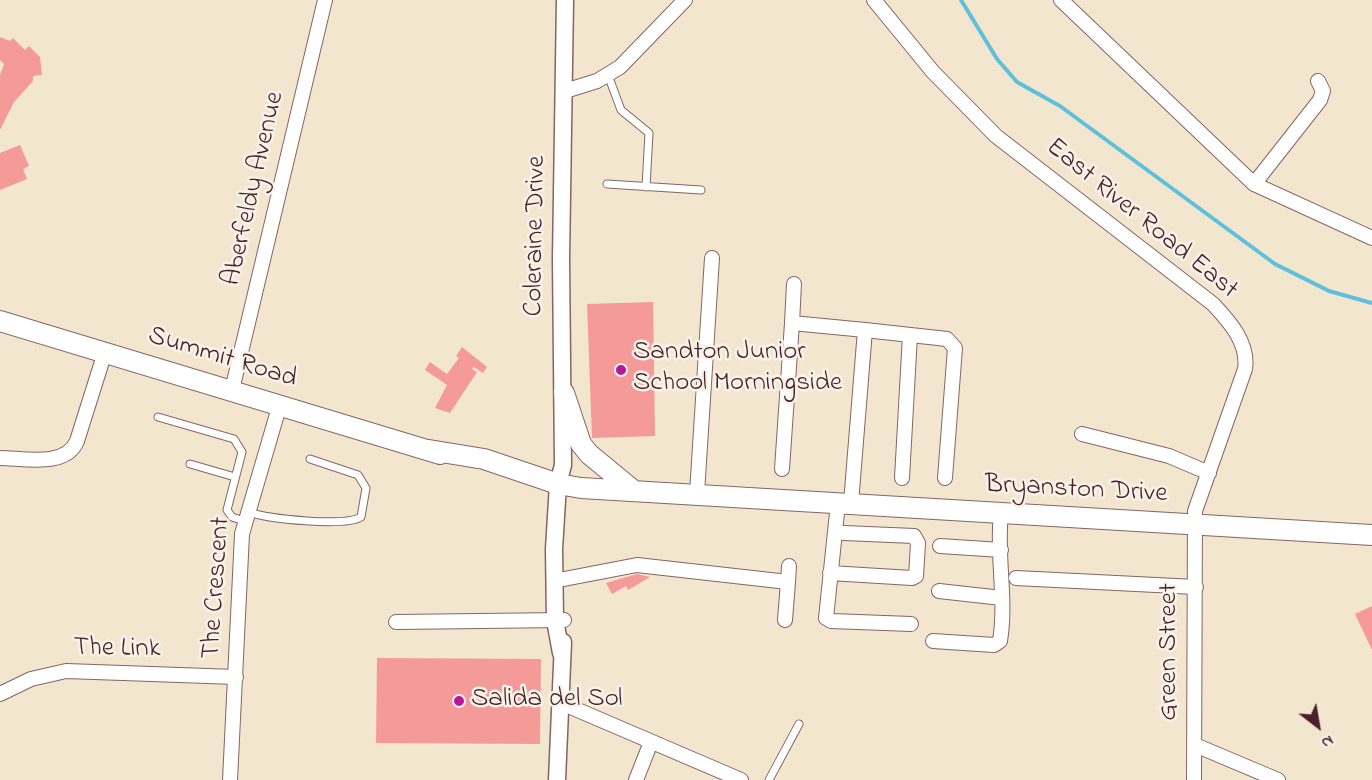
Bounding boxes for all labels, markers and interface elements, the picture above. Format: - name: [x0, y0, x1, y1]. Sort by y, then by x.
- street label: Aberfeldy Avenue: [217, 89, 293, 289]
- street label: East River Road East: [1038, 133, 1244, 307]
- street label: Coleraine Drive: [519, 155, 555, 317]
- street label: Summit Road: [144, 321, 300, 397]
- place label: Sandton Junior School Morningside: [633, 338, 842, 401]
- marker: Sandton Junior School Morningside: [614, 363, 628, 377]
- street label: Bryanston Drive: [984, 470, 1168, 512]
- street label: The Crescent: [197, 516, 239, 660]
- street label: Green Street: [1155, 583, 1187, 721]
- street label: The Link: [73, 633, 161, 667]
- place label: Salida del Sol: [471, 685, 622, 717]
- marker: Salida del Sol: [452, 694, 466, 708]
- north arrow: [1288, 696, 1348, 756]
- text: N: [1316, 728, 1338, 754]

